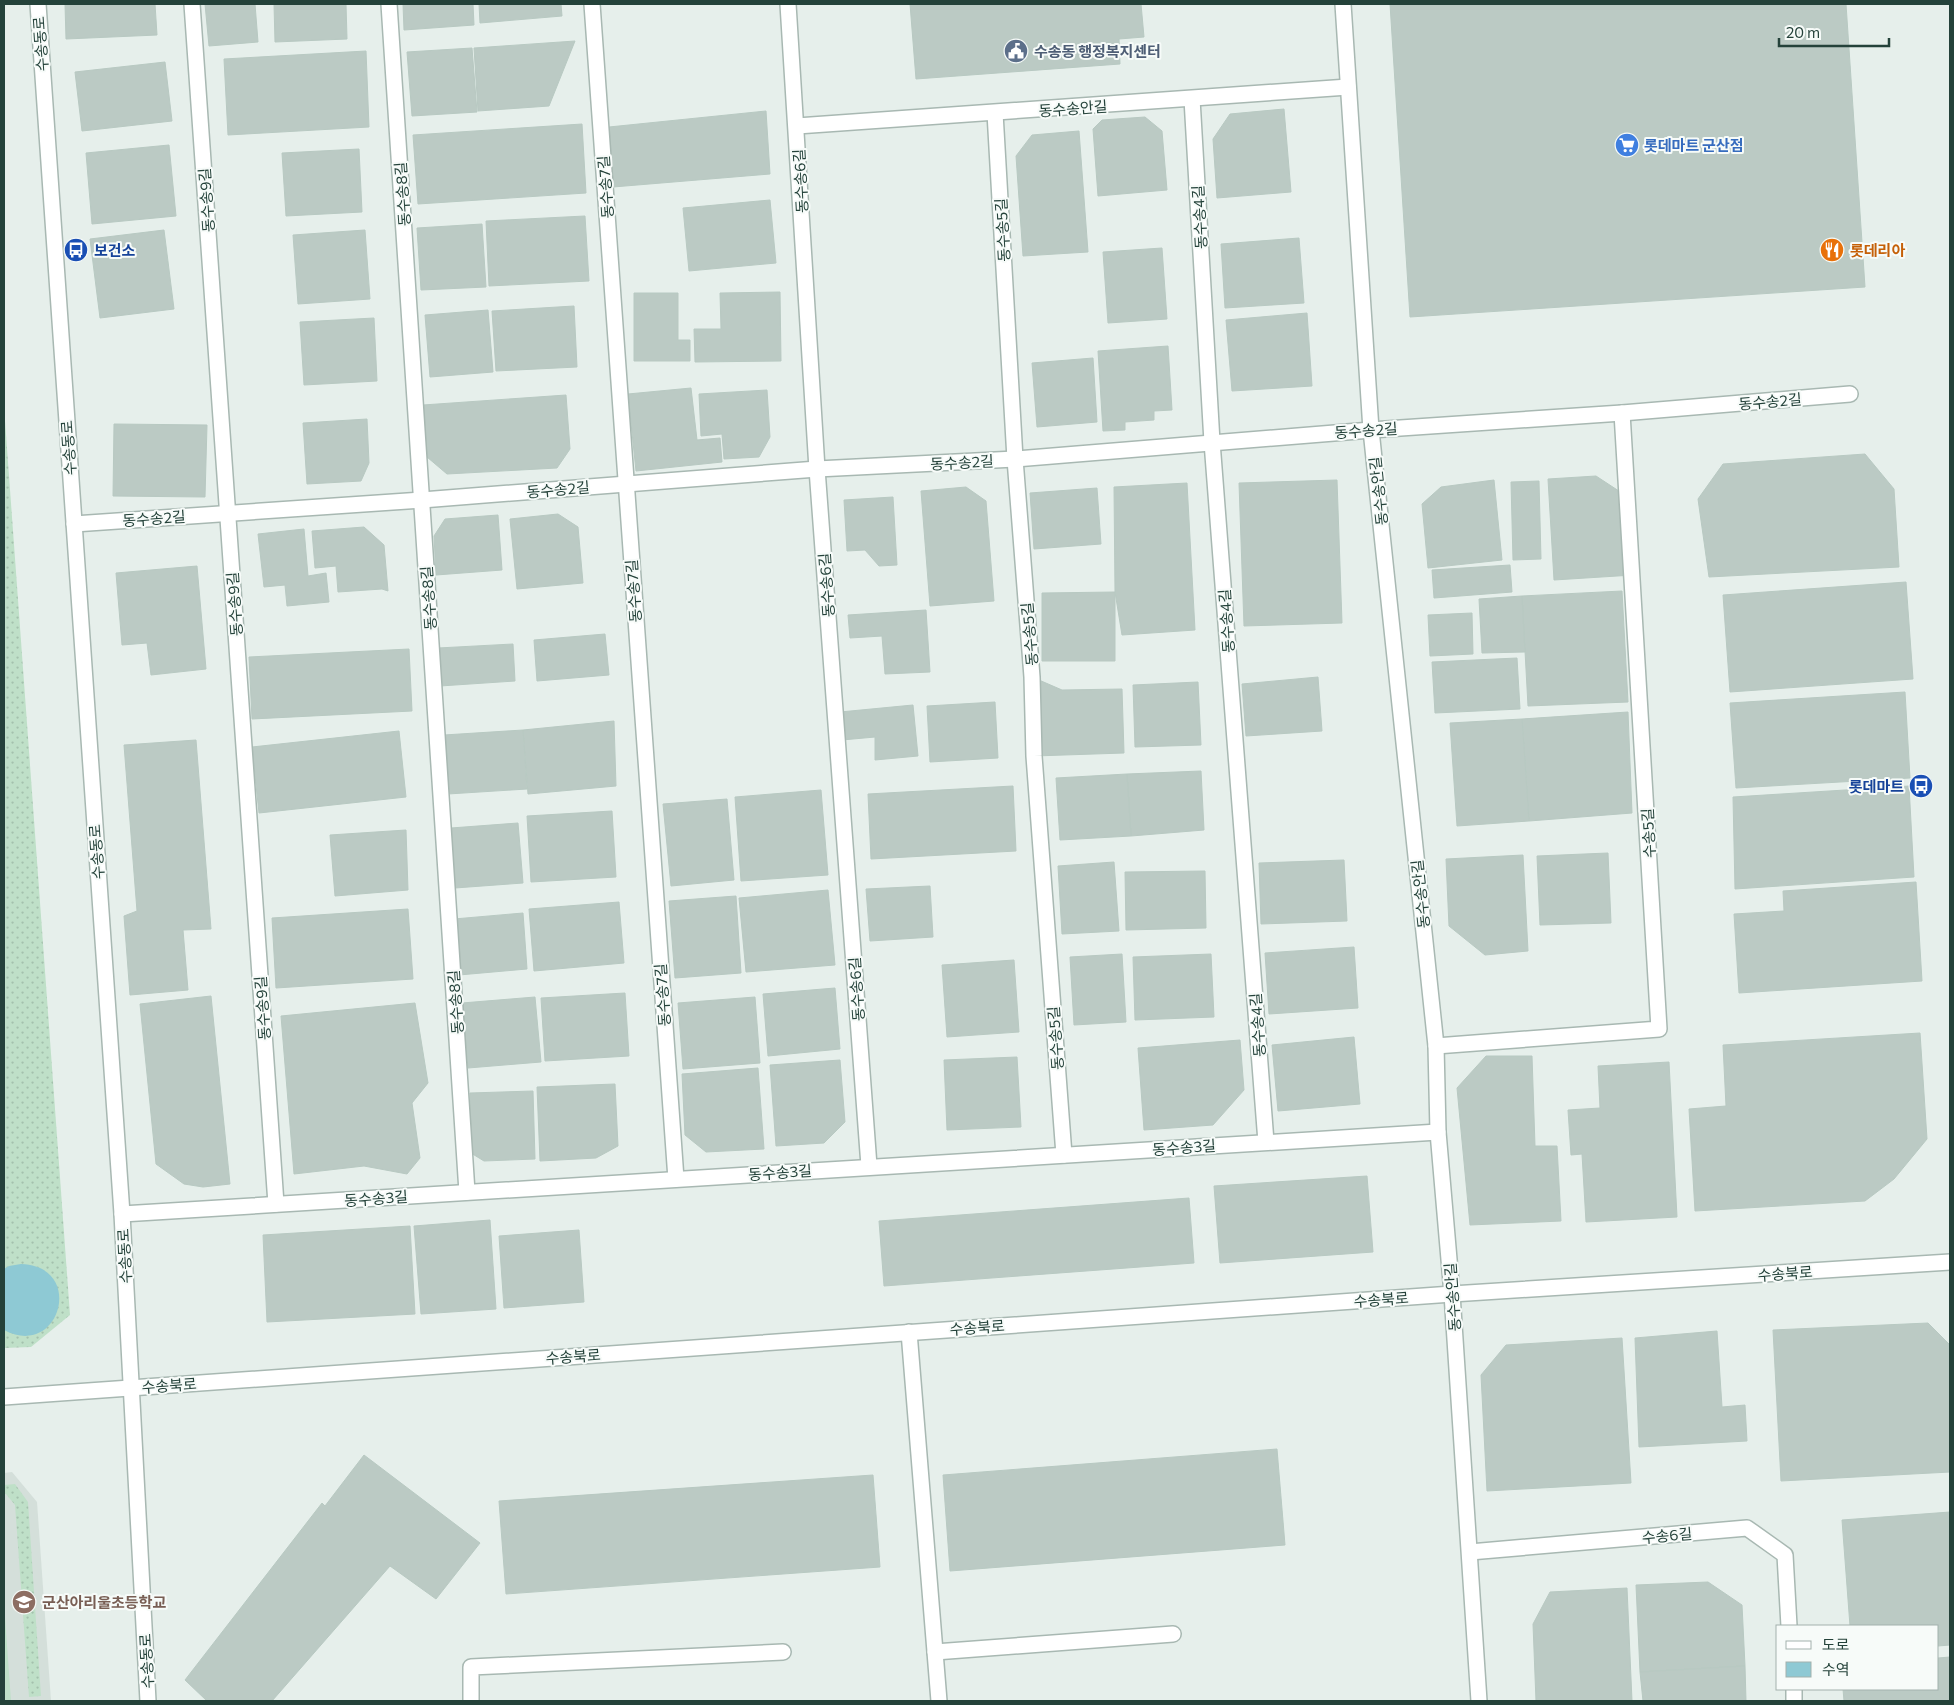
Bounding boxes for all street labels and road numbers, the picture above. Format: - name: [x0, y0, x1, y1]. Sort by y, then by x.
- street label: 수송동로: [29, 16, 51, 72]
- street label: 동수송안길: [1038, 97, 1108, 119]
- street label: 동수송6길: [789, 148, 811, 214]
- street label: 동수송7길: [594, 155, 616, 219]
- street label: 동수송8길: [391, 161, 413, 227]
- street label: 동수송9길: [195, 167, 217, 233]
- street label: 동수송4길: [1188, 184, 1210, 250]
- street label: 동수송5길: [991, 198, 1013, 262]
- street label: 동수송2길: [1738, 389, 1802, 413]
- street label: 동수송2길: [1334, 419, 1398, 441]
- street label: 수송동로: [57, 420, 79, 476]
- street label: 동수송2길: [930, 451, 994, 473]
- street label: 동수송안길: [1365, 456, 1391, 526]
- street label: 동수송2길: [526, 477, 590, 501]
- street label: 동수송2길: [122, 507, 186, 529]
- street label: 동수송6길: [815, 552, 837, 618]
- street label: 동수송7길: [622, 559, 644, 623]
- street label: 동수송8길: [417, 565, 439, 631]
- street label: 동수송9길: [223, 571, 245, 637]
- street label: 동수송4길: [1215, 588, 1237, 654]
- street label: 동수송5길: [1017, 601, 1041, 667]
- street label: 수송5길: [1638, 808, 1658, 858]
- street label: 수송동로: [85, 824, 107, 880]
- street label: 동수송안길: [1407, 859, 1433, 929]
- street label: 동수송6길: [845, 956, 867, 1022]
- street label: 동수송7길: [651, 963, 673, 1027]
- street label: 동수송8길: [444, 969, 466, 1035]
- street label: 동수송9길: [251, 975, 273, 1041]
- street label: 동수송4길: [1246, 992, 1268, 1058]
- street label: 동수송5길: [1044, 1006, 1066, 1070]
- street label: 동수송3길: [1152, 1136, 1216, 1158]
- street label: 동수송3길: [748, 1161, 812, 1183]
- street label: 동수송3길: [344, 1187, 408, 1209]
- street label: 수송동로: [114, 1228, 134, 1284]
- street label: 동수송안길: [1441, 1262, 1463, 1332]
- street label: 수송북로: [1757, 1262, 1813, 1284]
- street label: 수송북로: [1353, 1288, 1409, 1310]
- street label: 수송북로: [949, 1316, 1005, 1338]
- street label: 수송북로: [545, 1345, 601, 1367]
- street label: 수송북로: [141, 1374, 197, 1396]
- street label: 수송6길: [1641, 1524, 1693, 1546]
- street label: 수송동로: [136, 1633, 156, 1689]

